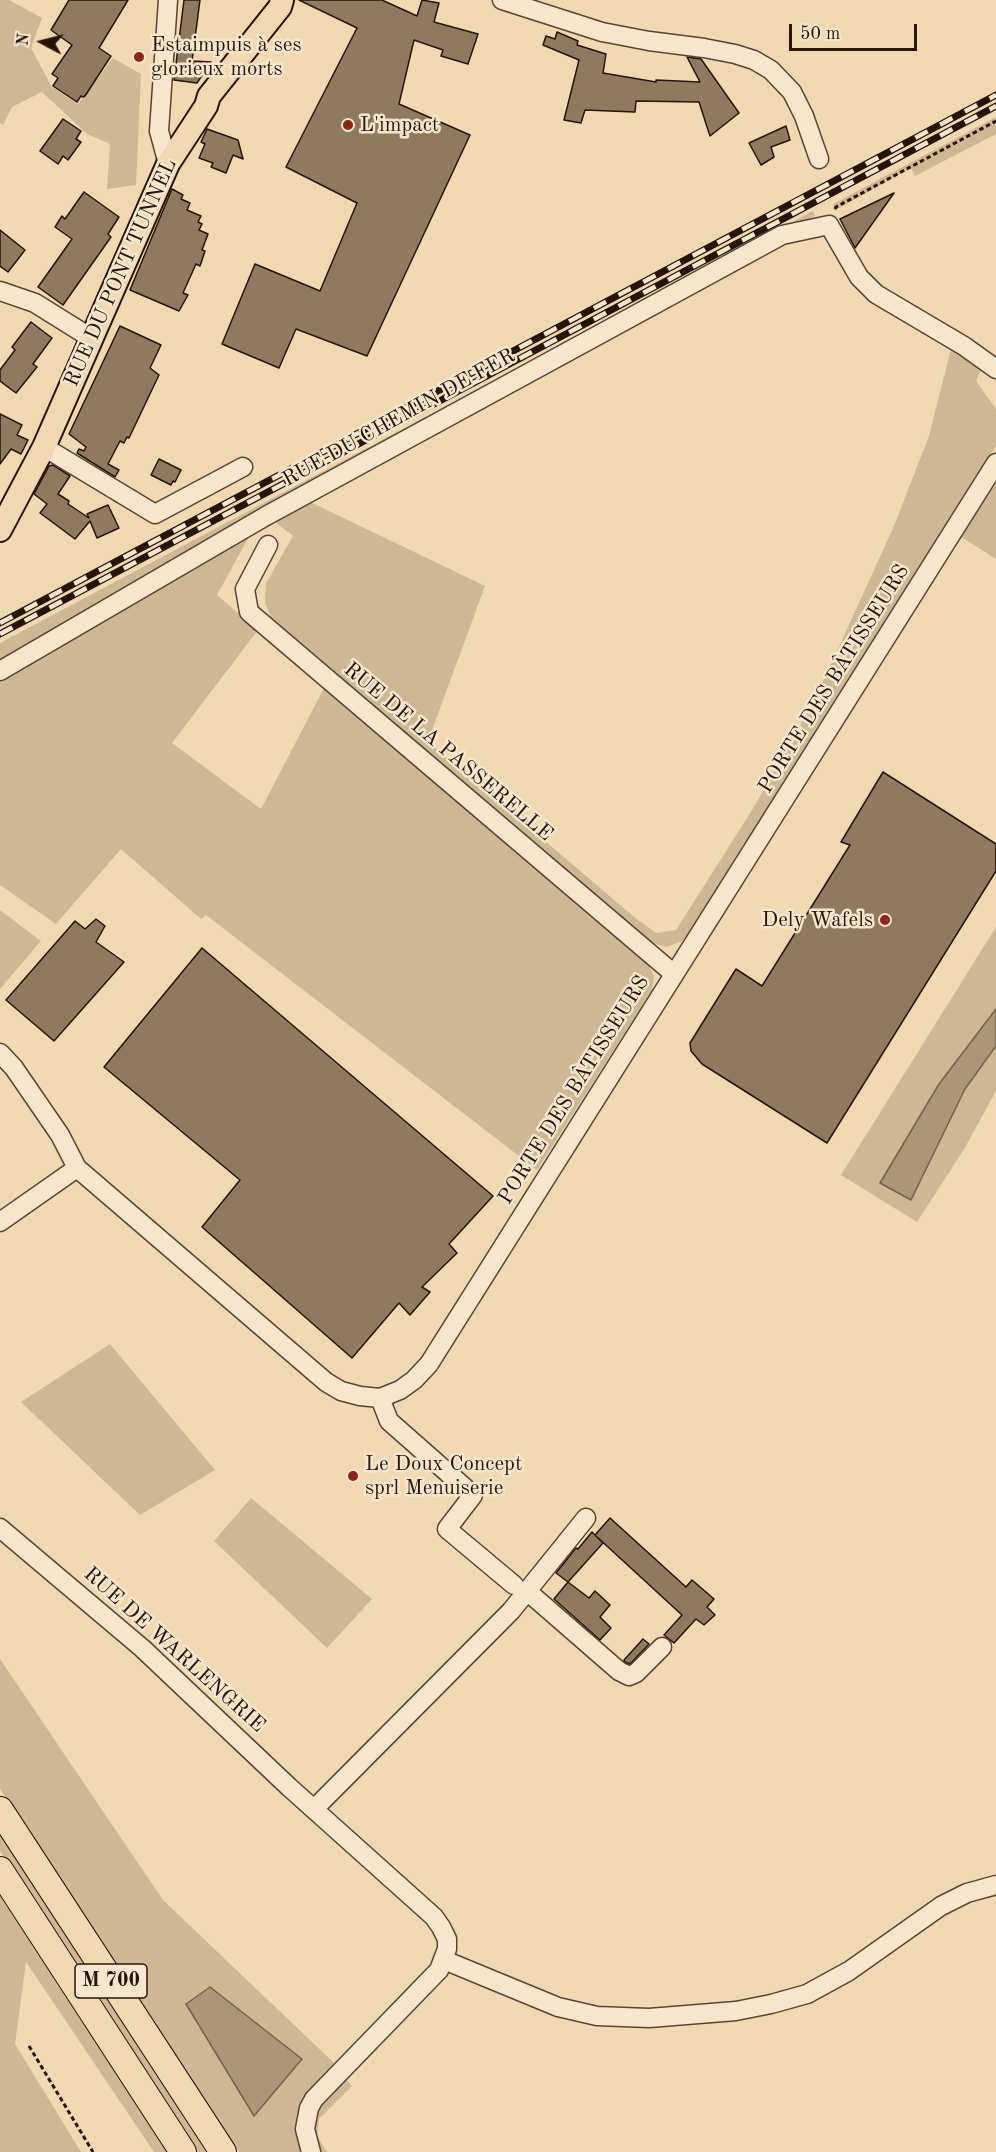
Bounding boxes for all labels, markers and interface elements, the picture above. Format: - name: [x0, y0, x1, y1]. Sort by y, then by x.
- north arrow: [12, 12, 72, 72]
- scale bar: [792, 12, 920, 50]
- text: 50 m: [800, 25, 840, 43]
- place label: Estaimpuis à ses glorieux morts: [151, 32, 302, 82]
- text: N: [15, 33, 33, 47]
- marker: Estaimpuis à ses glorieux morts: [132, 50, 146, 64]
- place label: L'impact: [360, 112, 439, 138]
- marker: L'impact: [341, 118, 355, 132]
- street label: RUE DU PONT TUNNEL: [59, 155, 183, 391]
- street label: RUE DU CHEMIN DE FER: [278, 343, 520, 493]
- street label: PORTE DES BÂTISSEURS: [753, 560, 915, 798]
- street label: RUE DE LA PASSERELLE: [338, 657, 558, 847]
- place label: Dely Wafels: [762, 907, 873, 933]
- marker: Dely Wafels: [878, 913, 892, 927]
- street label: PORTE DES BÂTISSEURS: [493, 971, 655, 1209]
- place label: Le Doux Concept sprl Menuiserie: [365, 1451, 522, 1501]
- marker: Le Doux Concept sprl Menuiserie: [346, 1469, 360, 1483]
- street label: RUE DE WARLENGRIE: [78, 1562, 270, 1738]
- road number: M 700: [75, 1964, 147, 1998]

